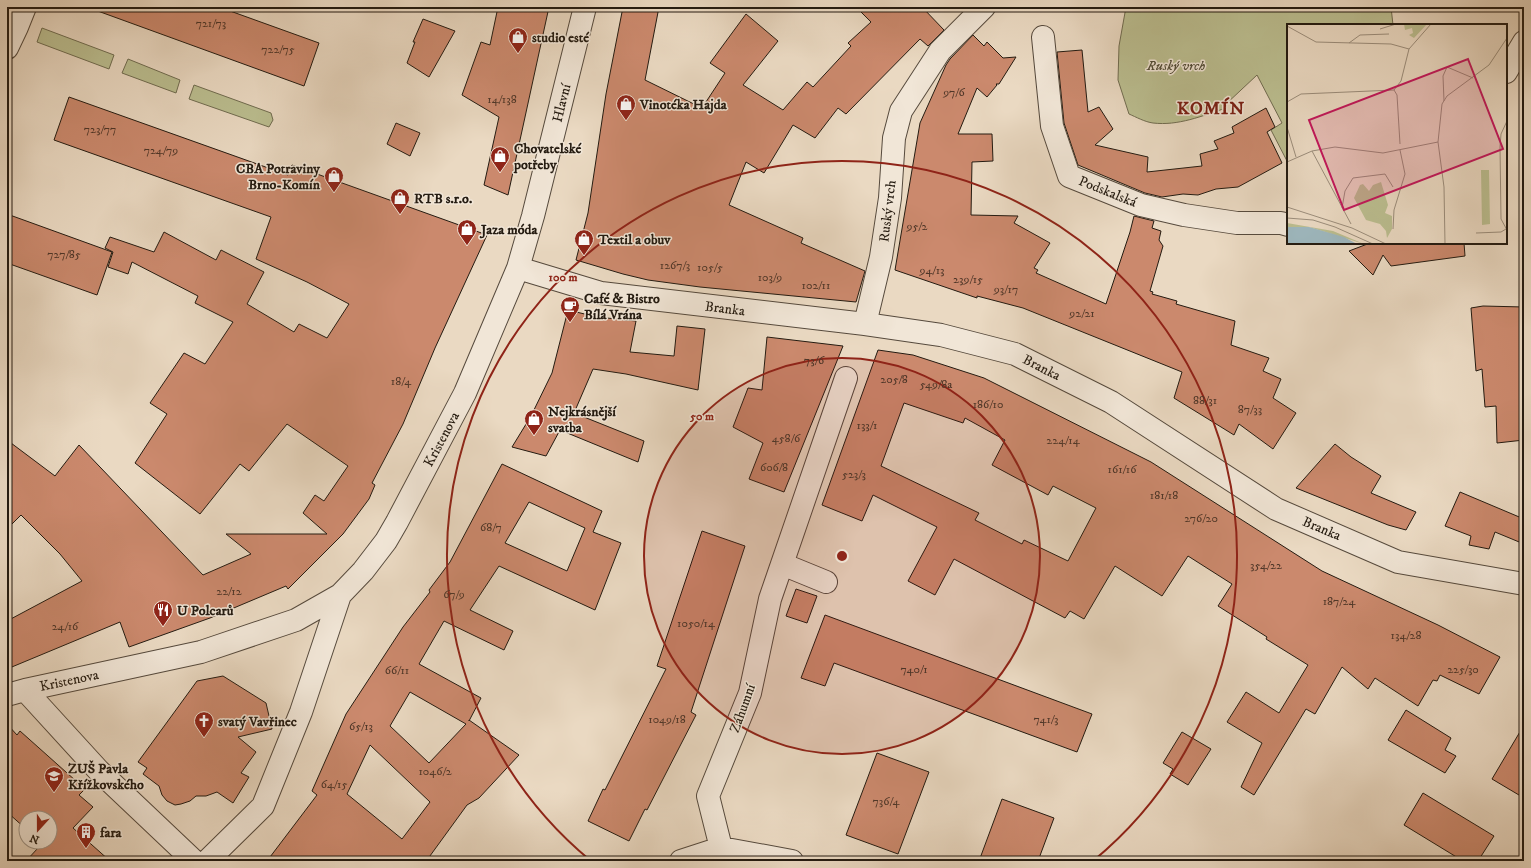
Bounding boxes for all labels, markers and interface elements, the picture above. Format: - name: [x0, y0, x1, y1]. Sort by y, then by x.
- house number: 721/73: [196, 16, 226, 31]
- inset map: [1287, 24, 1507, 244]
- shop icon: studio esté: [507, 26, 529, 54]
- place label: studio esté: [532, 29, 589, 47]
- house number: 722/75: [261, 42, 295, 57]
- park label: Ruský vrch: [1146, 57, 1205, 75]
- street label: Hlavní: [549, 81, 576, 124]
- house number: 97/6: [942, 85, 966, 100]
- house number: 14/138: [487, 92, 517, 107]
- shop icon: Vinotéka Hajda: [615, 93, 637, 121]
- place label: Vinotéka Hajda: [639, 96, 728, 114]
- district label: KOMÍN: [1177, 97, 1245, 120]
- house number: 723/77: [84, 122, 116, 137]
- place label: Chovatelské potřeby: [513, 140, 582, 174]
- house number: 724/79: [144, 143, 178, 158]
- shop icon: Chovatelské potřeby: [489, 145, 511, 173]
- place label: CBA Potraviny Brno-Komín: [236, 160, 321, 194]
- shop icon: CBA Potraviny Brno-Komín: [323, 165, 345, 193]
- street label: Podskalská: [1076, 172, 1139, 212]
- street label: Ruský vrch: [875, 179, 901, 243]
- shop icon: RTB s.r.o.: [389, 187, 411, 215]
- place label: RTB s.r.o.: [414, 190, 472, 208]
- shop icon: Jaza móda: [456, 218, 478, 246]
- house number: 95/2: [906, 219, 928, 234]
- place label: Jaza móda: [479, 221, 539, 239]
- shop icon: Textil a obuv: [573, 228, 595, 256]
- place label: Textil a obuv: [597, 231, 671, 249]
- house number: 727/85: [47, 247, 81, 262]
- house number: 1267/3: [660, 258, 690, 273]
- house number: 105/5: [697, 260, 723, 275]
- house number: 94/13: [918, 263, 945, 278]
- text: 100 m: [549, 270, 577, 285]
- house number: 103/9: [758, 270, 782, 285]
- house number: 239/15: [953, 272, 983, 287]
- house number: 102/11: [802, 278, 830, 293]
- house number: 93/17: [993, 282, 1018, 297]
- place label: Café & Bistro Bílá Vrána: [584, 290, 660, 324]
- cafe icon: Café & Bistro Bílá Vrána: [559, 295, 581, 323]
- street label: Branka: [704, 298, 746, 320]
- house number: 92/21: [1068, 306, 1095, 321]
- street label: Branka: [1020, 351, 1064, 385]
- house number: 73/6: [804, 353, 825, 368]
- house number: 205/8: [880, 372, 908, 387]
- house number: 18/4: [391, 374, 412, 389]
- house number: 549/8a: [920, 377, 953, 392]
- house number: 88/31: [1193, 393, 1217, 408]
- house number: 186/10: [973, 397, 1003, 412]
- house number: 87/33: [1238, 402, 1262, 417]
- place label: Nejkrásnější svatba: [548, 403, 617, 437]
- shop icon: Nejkrásnější svatba: [523, 408, 545, 436]
- street label: Kristenova: [420, 409, 464, 470]
- text: 50 m: [689, 409, 714, 424]
- house number: 133/1: [856, 418, 878, 433]
- house number: 458/6: [772, 431, 801, 446]
- house number: 224/14: [1046, 433, 1081, 448]
- house number: 606/8: [760, 460, 788, 475]
- house number: 161/16: [1108, 462, 1137, 477]
- house number: 523/3: [842, 467, 866, 482]
- house number: 181/18: [1150, 488, 1178, 503]
- house number: 276/20: [1184, 511, 1218, 526]
- street label: Branka: [1300, 513, 1344, 545]
- house number: 68/7: [480, 520, 502, 535]
- centre of rings: [835, 549, 849, 563]
- house number: 354/22: [1250, 558, 1282, 573]
- house number: 22/12: [216, 584, 242, 599]
- house number: 67/9: [443, 587, 465, 602]
- house number: 187/24: [1323, 594, 1356, 609]
- restaurant icon: U Polcarů: [152, 599, 174, 627]
- place label: U Polcarů: [177, 602, 234, 620]
- house number: 1050/14: [677, 616, 716, 631]
- house number: 24/16: [52, 619, 79, 634]
- house number: 134/28: [1391, 628, 1421, 643]
- house number: 740/1: [900, 662, 928, 677]
- house number: 225/30: [1447, 662, 1479, 677]
- house number: 66/11: [385, 663, 409, 678]
- street label: Kristenova: [38, 666, 100, 696]
- street label: Záhumní: [726, 680, 760, 735]
- church icon: svatý Vavřinec: [193, 710, 215, 738]
- house number: 1049/18: [648, 712, 686, 727]
- house number: 741/3: [1033, 712, 1059, 727]
- place label: svatý Vavřinec: [218, 713, 297, 731]
- house number: 65/13: [349, 719, 373, 734]
- place label: ZUŠ Pavla Křížkovského: [68, 760, 144, 794]
- house number: 1046/2: [418, 764, 452, 779]
- school or university icon: ZUŠ Pavla Křížkovského: [43, 765, 65, 793]
- house number: 64/15: [321, 777, 347, 792]
- house number: 736/4: [873, 794, 901, 809]
- north arrow: [18, 810, 58, 850]
- building icon: fara: [75, 821, 97, 849]
- place label: fara: [99, 824, 123, 842]
- text: N: [28, 830, 41, 847]

